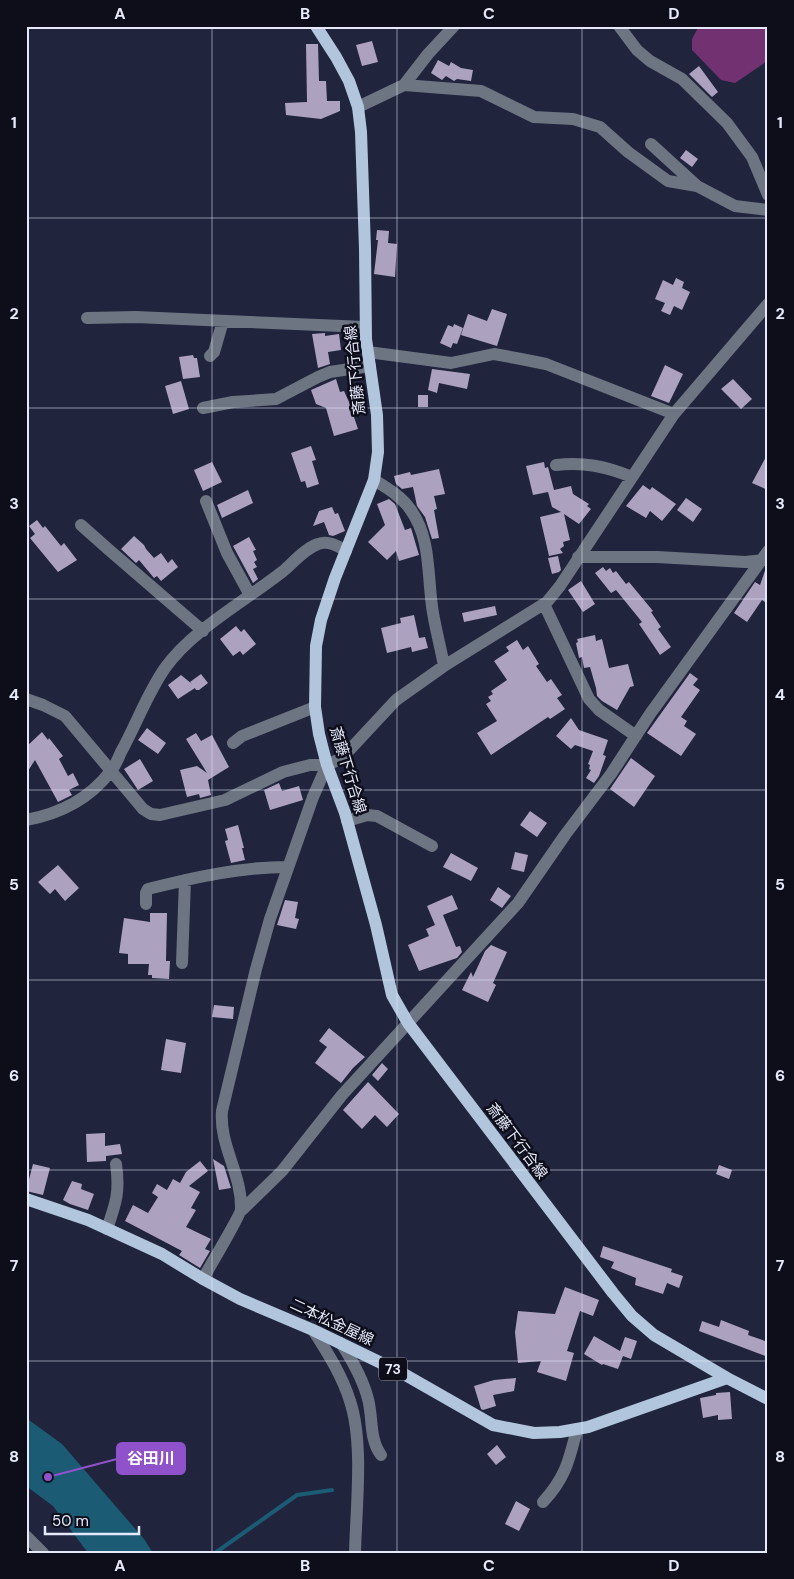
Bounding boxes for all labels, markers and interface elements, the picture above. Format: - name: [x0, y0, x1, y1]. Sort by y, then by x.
- text: A: [114, 3, 126, 24]
- text: B: [300, 3, 310, 24]
- text: C: [483, 3, 495, 24]
- text: D: [668, 3, 680, 24]
- text: 1: [11, 112, 17, 133]
- text: 1: [777, 112, 783, 133]
- text: 2: [9, 303, 19, 324]
- text: 2: [775, 303, 785, 324]
- street label: 斎藤下行合線: [340, 324, 370, 416]
- text: 3: [9, 493, 19, 514]
- text: 3: [775, 493, 785, 514]
- text: 4: [9, 684, 19, 705]
- text: 4: [775, 684, 785, 705]
- street label: 斎藤下行合線: [325, 724, 371, 816]
- text: 5: [9, 874, 19, 895]
- text: 5: [775, 874, 785, 895]
- text: 6: [9, 1065, 19, 1086]
- text: 6: [775, 1065, 785, 1086]
- street label: 斎藤下行合線: [482, 1099, 552, 1183]
- text: 7: [10, 1255, 19, 1276]
- text: 7: [776, 1255, 785, 1276]
- street label: 二本松金屋線: [287, 1294, 377, 1350]
- road number: 73: [379, 1358, 407, 1380]
- callout: 谷田川: [117, 1443, 185, 1474]
- text: 8: [9, 1446, 19, 1467]
- text: 8: [775, 1446, 785, 1467]
- text: 谷田川: [127, 1448, 175, 1469]
- scale bar: [45, 1504, 139, 1536]
- text: 50 m: [52, 1511, 89, 1531]
- text: A: [114, 1555, 126, 1576]
- text: B: [300, 1555, 310, 1576]
- text: C: [483, 1555, 495, 1576]
- text: D: [668, 1555, 680, 1576]

